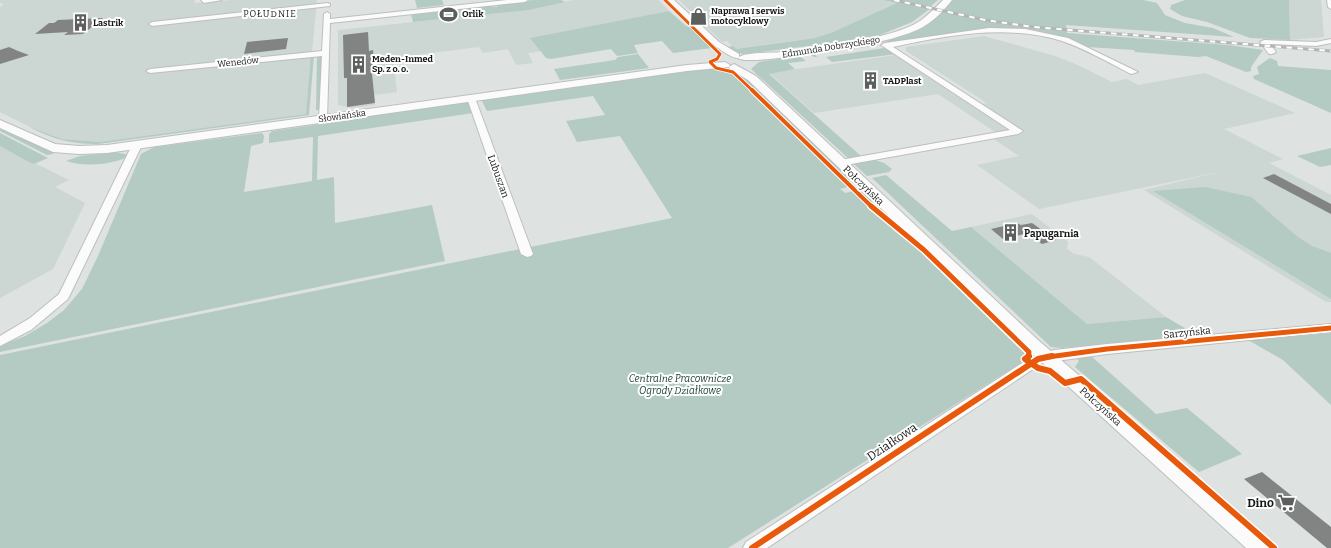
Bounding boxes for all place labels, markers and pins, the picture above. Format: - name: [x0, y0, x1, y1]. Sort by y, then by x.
- sports icon: Orlik: [439, 4, 459, 24]
- shop icon: Naprawa I serwis motocyklowy: [688, 6, 708, 26]
- place label: Naprawa I serwis motocyklowy: [711, 6, 785, 26]
- place label: Orlik: [462, 9, 484, 19]
- building icon: Lastrik: [70, 13, 90, 33]
- place label: Lastrik: [93, 18, 124, 28]
- building icon: Meden-Inmed Sp. z o. o.: [349, 54, 369, 74]
- place label: Meden-Inmed Sp. z o. o.: [372, 54, 433, 74]
- building icon: TADPlast: [860, 71, 880, 91]
- place label: TADPlast: [883, 76, 922, 86]
- building icon: Papugarnia: [1001, 223, 1021, 243]
- place label: Papugarnia: [1024, 228, 1079, 240]
- supermarket icon: Dino: [1277, 493, 1297, 513]
- place label: Dino: [1247, 496, 1274, 510]

